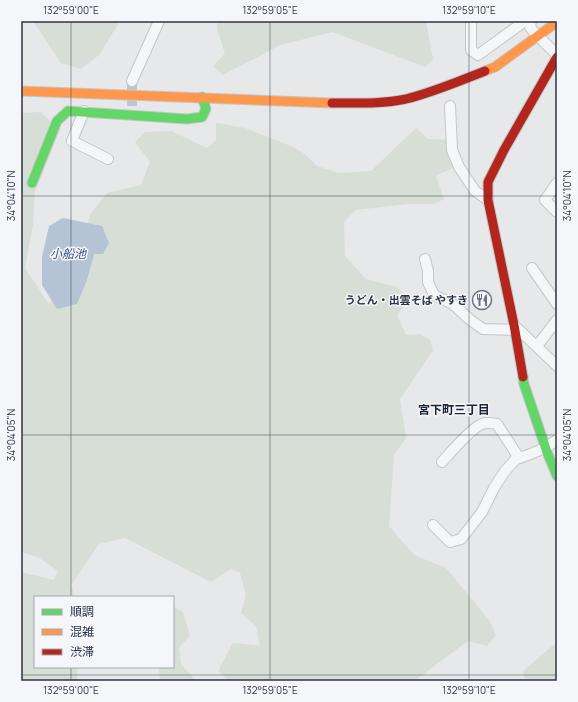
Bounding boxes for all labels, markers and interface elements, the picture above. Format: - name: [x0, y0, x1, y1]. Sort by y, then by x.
- text: 132°59'00"E: [43, 3, 99, 17]
- text: 132°59'05"E: [242, 3, 298, 17]
- text: 132°59'10"E: [442, 3, 496, 17]
- text: 34°04'10"N: [4, 171, 18, 221]
- text: 34°04'10"N: [560, 171, 574, 221]
- water label: 小船池: [50, 245, 87, 262]
- restaurant icon: うどん・出雲そば やすき: [471, 289, 493, 311]
- place label: うどん・出雲そば やすき: [345, 292, 468, 307]
- district label: 宮下町三丁目: [418, 401, 490, 418]
- text: 34°04'05"N: [4, 409, 18, 461]
- text: 34°04'05"N: [560, 409, 574, 461]
- legend: [34, 596, 174, 668]
- text: 順調: [70, 603, 94, 620]
- text: 混雑: [70, 623, 94, 640]
- text: 渋滞: [70, 643, 94, 660]
- text: 132°59'00"E: [43, 683, 99, 697]
- text: 132°59'05"E: [242, 683, 298, 697]
- text: 132°59'10"E: [442, 683, 496, 697]

